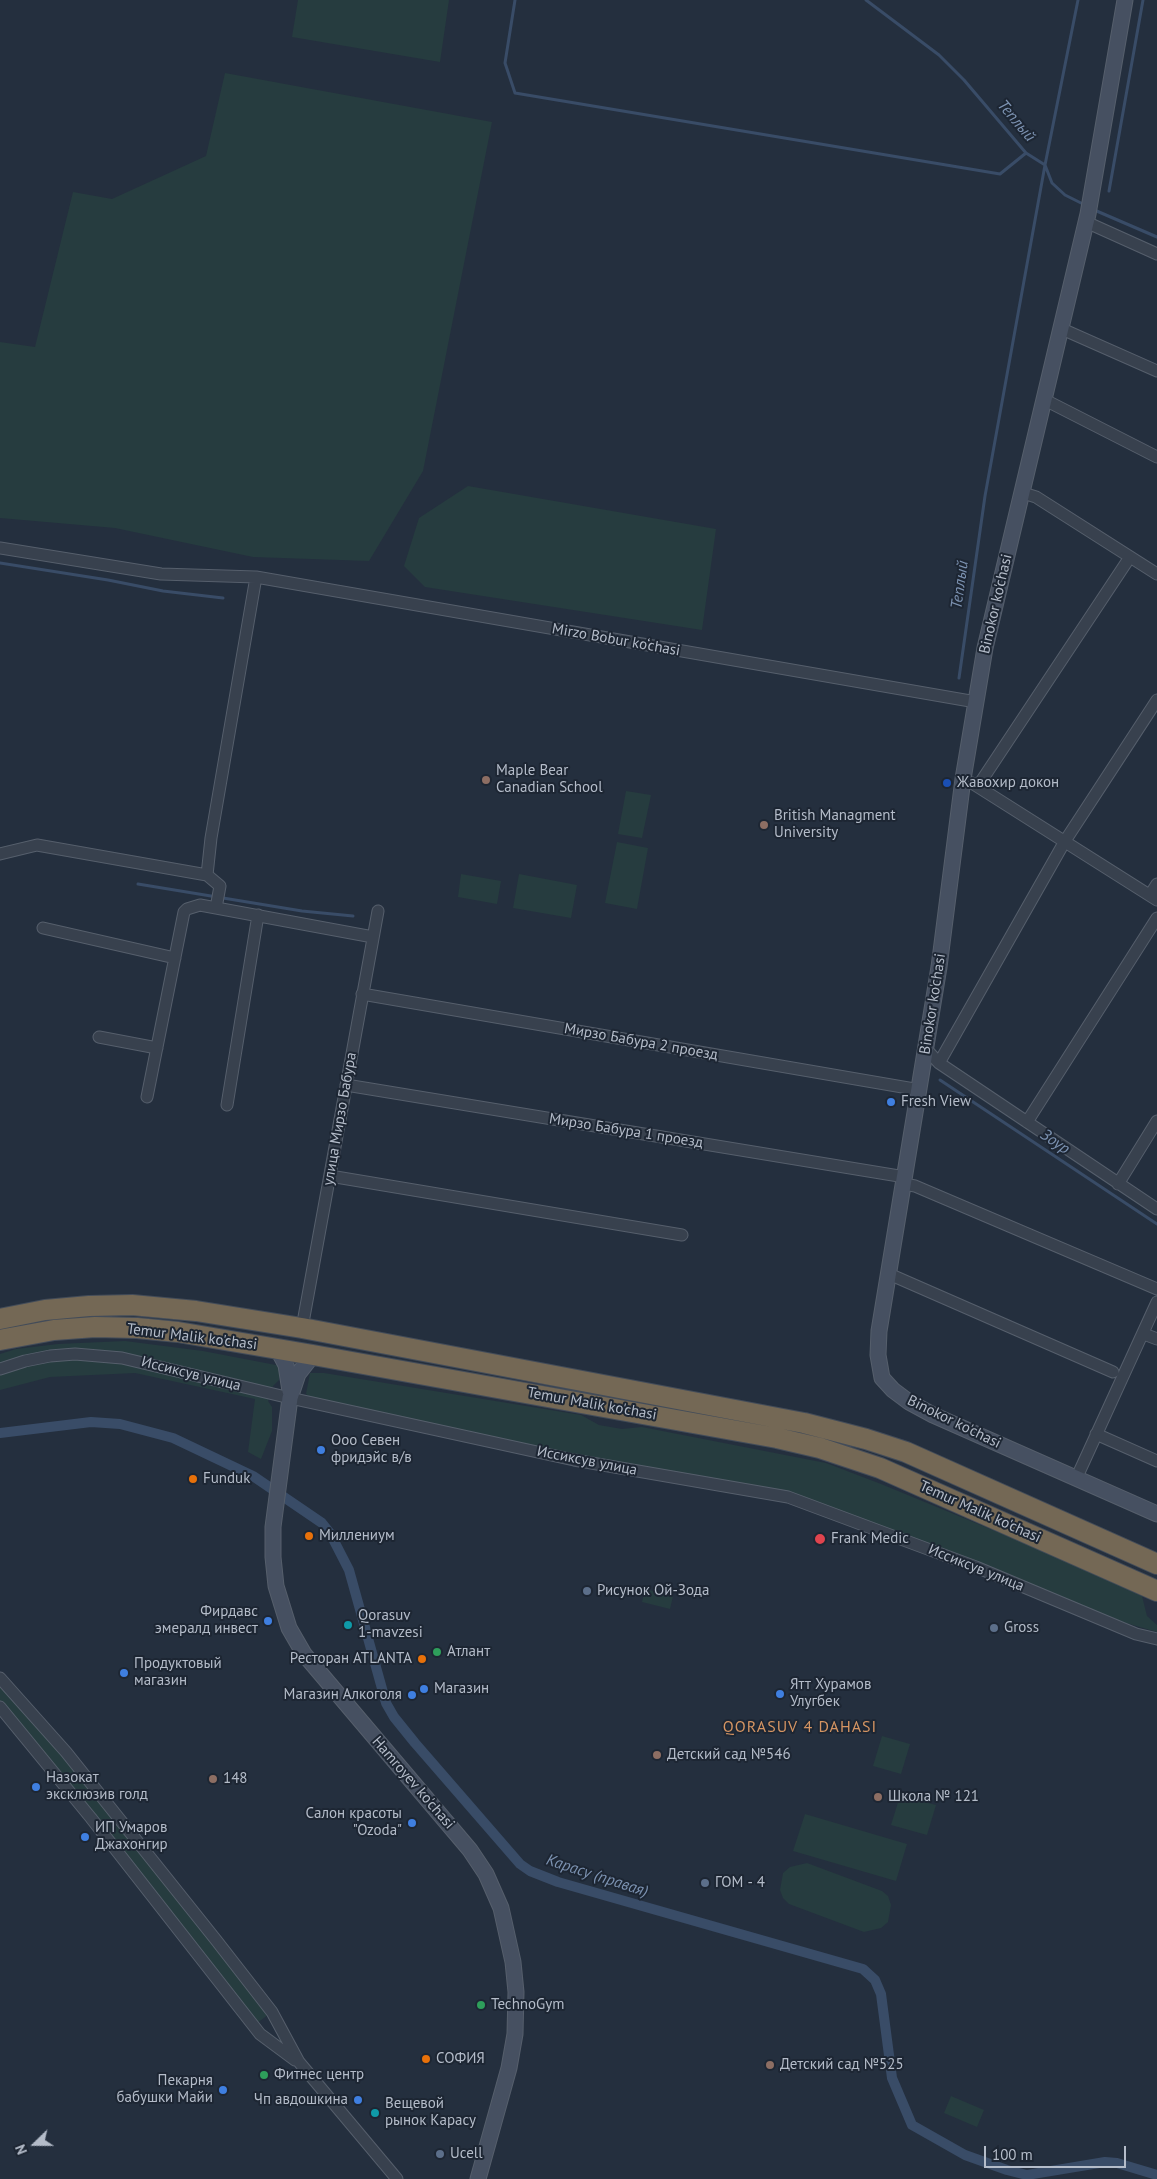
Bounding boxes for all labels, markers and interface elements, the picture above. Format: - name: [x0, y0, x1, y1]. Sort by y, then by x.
- water label: Теплый: [993, 96, 1039, 146]
- street label: Binokor ko'chasi: [976, 552, 1016, 656]
- water label: Теплый: [947, 560, 973, 610]
- street label: Mirzo Bobur ko‘chasi: [550, 620, 682, 660]
- place label: Maple Bear Canadian School: [496, 762, 603, 797]
- marker: Maple Bear Canadian School: [480, 774, 492, 786]
- place label: Жавохир докон: [957, 774, 1059, 792]
- marker: Жавохир докон: [941, 777, 953, 789]
- place label: British Managment University: [774, 807, 896, 842]
- marker: British Managment University: [758, 819, 770, 831]
- street label: Binokor ko'chasi: [916, 952, 950, 1056]
- street label: Мирзо Бабура 2 проезд: [563, 1020, 719, 1064]
- street label: улица Мирзо Бабура: [319, 1051, 361, 1187]
- place label: Fresh View: [901, 1093, 971, 1111]
- marker: Fresh View: [885, 1096, 897, 1108]
- street label: Мирзо Бабура 1 проезд: [548, 1110, 704, 1152]
- water label: Зоур: [1037, 1125, 1073, 1159]
- street label: Temur Malik ko'chasi: [126, 1320, 258, 1354]
- street label: Иссиксув улица: [139, 1353, 243, 1395]
- street label: Temur Malik ko'chasi: [526, 1384, 658, 1424]
- street label: Binokor ko'chasi: [904, 1392, 1004, 1452]
- place label: Ооо Севен фридэйс в/в: [331, 1432, 412, 1467]
- street label: Иссиксув улица: [535, 1442, 639, 1480]
- marker: Ооо Севен фридэйс в/в: [315, 1444, 327, 1456]
- place label: Funduk: [203, 1470, 250, 1488]
- marker: Funduk: [187, 1473, 199, 1485]
- street label: Temur Malik ko'chasi: [916, 1477, 1044, 1547]
- place label: Миллениум: [319, 1527, 395, 1545]
- marker: Миллениум: [303, 1530, 315, 1542]
- place label: Frank Medic: [831, 1530, 909, 1548]
- marker: Frank Medic: [813, 1532, 827, 1546]
- street label: Иссиксув улица: [925, 1541, 1027, 1595]
- place label: Рисунок Ой-Зода: [597, 1582, 709, 1600]
- marker: Рисунок Ой-Зода: [581, 1585, 593, 1597]
- place label: Фирдавс эмералд инвест: [155, 1603, 258, 1638]
- place label: Qorasuv 1-mavzesi: [358, 1607, 423, 1642]
- marker: Фирдавс эмералд инвест: [262, 1615, 274, 1627]
- marker: Qorasuv 1-mavzesi: [342, 1619, 354, 1631]
- place label: Gross: [1004, 1619, 1039, 1637]
- marker: Gross: [988, 1622, 1000, 1634]
- place label: Атлант: [447, 1643, 490, 1661]
- marker: Атлант: [431, 1646, 443, 1658]
- place label: Ресторан ATLANTA: [290, 1650, 412, 1668]
- marker: Ресторан ATLANTA: [416, 1653, 428, 1665]
- place label: Продуктовый магазин: [134, 1655, 222, 1690]
- marker: Продуктовый магазин: [118, 1667, 130, 1679]
- place label: Ятт Хурамов Улугбек: [790, 1676, 871, 1711]
- place label: Магазин: [434, 1680, 489, 1698]
- marker: Магазин: [418, 1683, 430, 1695]
- place label: Магазин Алкоголя: [284, 1686, 402, 1704]
- marker: Ятт Хурамов Улугбек: [774, 1688, 786, 1700]
- marker: Магазин Алкоголя: [406, 1689, 418, 1701]
- district label: QORASUV 4 DAHASI: [721, 1717, 879, 1737]
- street label: Hamroyev ko'chasi: [368, 1733, 458, 1833]
- place label: Детский сад №546: [667, 1746, 791, 1764]
- marker: Детский сад №546: [651, 1749, 663, 1761]
- place label: Назокат эксклюзив голд: [46, 1769, 148, 1804]
- place label: 148: [223, 1770, 248, 1788]
- marker: 148: [207, 1773, 219, 1785]
- marker: Назокат эксклюзив голд: [30, 1781, 42, 1793]
- place label: Школа № 121: [888, 1788, 979, 1806]
- marker: Школа № 121: [872, 1791, 884, 1803]
- place label: Салон красоты "Ozoda": [305, 1805, 402, 1840]
- marker: Салон красоты "Ozoda": [406, 1817, 418, 1829]
- place label: ИП Умаров Джахонгир: [95, 1819, 168, 1854]
- marker: ИП Умаров Джахонгир: [79, 1831, 91, 1843]
- water label: Карасу (правая): [544, 1851, 650, 1901]
- place label: ГОМ - 4: [715, 1874, 765, 1892]
- marker: ГОМ - 4: [699, 1877, 711, 1889]
- place label: TechnoGym: [491, 1996, 564, 2014]
- marker: TechnoGym: [475, 1999, 487, 2011]
- place label: СОФИЯ: [436, 2050, 485, 2068]
- marker: СОФИЯ: [420, 2053, 432, 2065]
- place label: Детский сад №525: [780, 2056, 904, 2074]
- marker: Детский сад №525: [764, 2059, 776, 2071]
- place label: Фитнес центр: [274, 2066, 364, 2084]
- marker: Фитнес центр: [258, 2069, 270, 2081]
- place label: Пекарня бабушки Майи: [117, 2072, 213, 2107]
- marker: Пекарня бабушки Майи: [217, 2084, 229, 2096]
- place label: Чп авдошкина: [254, 2091, 348, 2109]
- marker: Чп авдошкина: [352, 2094, 364, 2106]
- place label: Вещевой рынок Карасу: [385, 2095, 476, 2130]
- marker: Вещевой рынок Карасу: [369, 2107, 381, 2119]
- north arrow: [10, 2119, 60, 2169]
- scale bar: [987, 2136, 1130, 2168]
- text: N: [11, 2142, 31, 2157]
- place label: Ucell: [450, 2145, 483, 2163]
- text: 100 m: [992, 2145, 1033, 2164]
- marker: Ucell: [434, 2148, 446, 2160]

